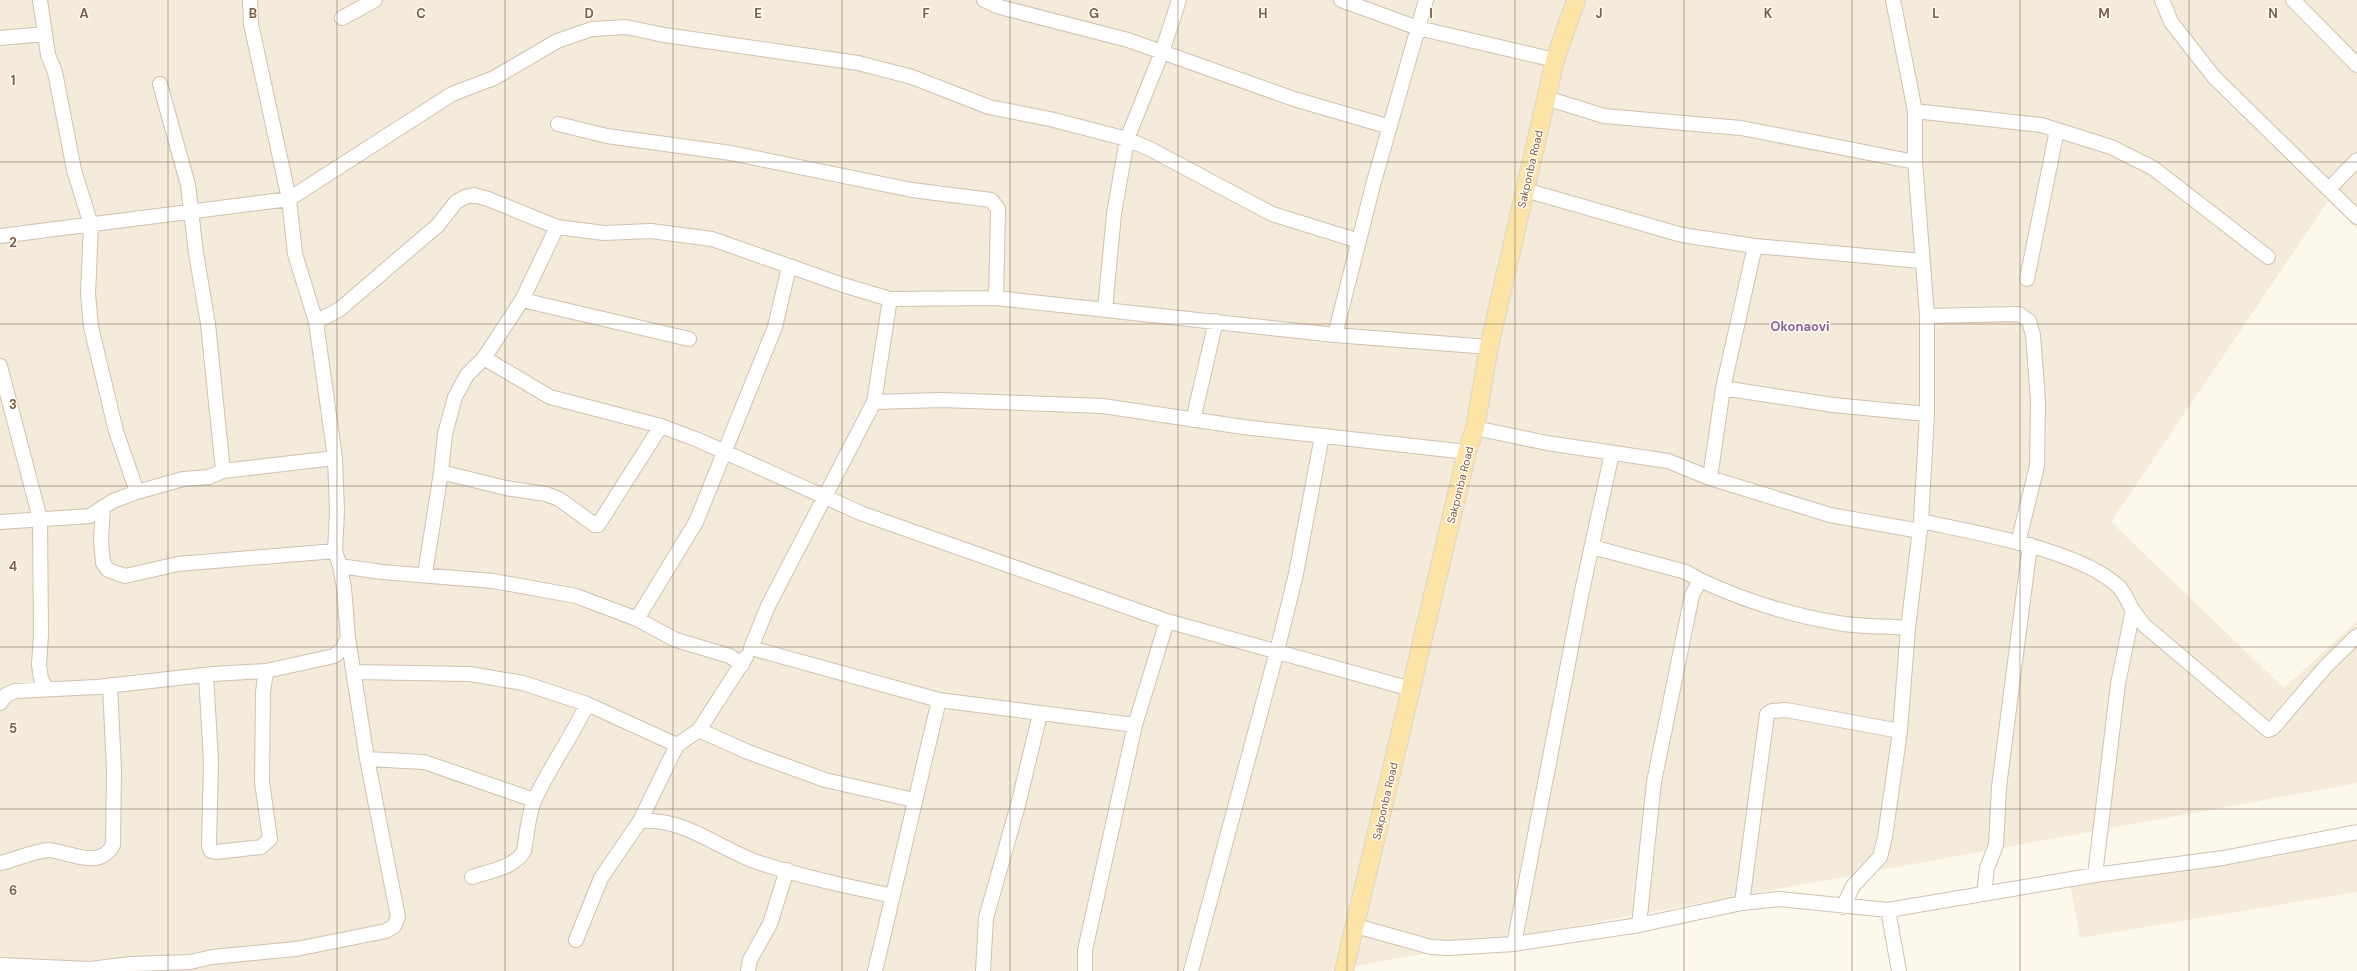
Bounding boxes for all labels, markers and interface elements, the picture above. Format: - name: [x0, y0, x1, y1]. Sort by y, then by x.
- text: A: [79, 5, 89, 22]
- text: B: [249, 5, 257, 22]
- text: C: [416, 5, 426, 22]
- text: D: [584, 5, 594, 22]
- text: E: [754, 5, 762, 22]
- text: F: [922, 5, 930, 22]
- text: G: [1089, 5, 1099, 22]
- text: H: [1258, 5, 1268, 22]
- text: I: [1429, 5, 1433, 22]
- text: J: [1595, 5, 1603, 22]
- text: K: [1764, 5, 1773, 22]
- text: L: [1932, 5, 1940, 22]
- text: M: [2098, 5, 2110, 22]
- text: N: [2268, 5, 2278, 22]
- text: 1: [11, 72, 15, 89]
- street label: Sakponba Road: [1514, 129, 1546, 209]
- text: 2: [9, 234, 17, 251]
- district label: Okonaovi: [1770, 318, 1830, 335]
- text: 3: [9, 396, 17, 413]
- street label: Sakponba Road: [1444, 445, 1476, 525]
- text: 4: [9, 558, 17, 575]
- text: 5: [9, 720, 17, 737]
- street label: Sakponba Road: [1369, 761, 1401, 841]
- text: 6: [9, 882, 17, 899]

